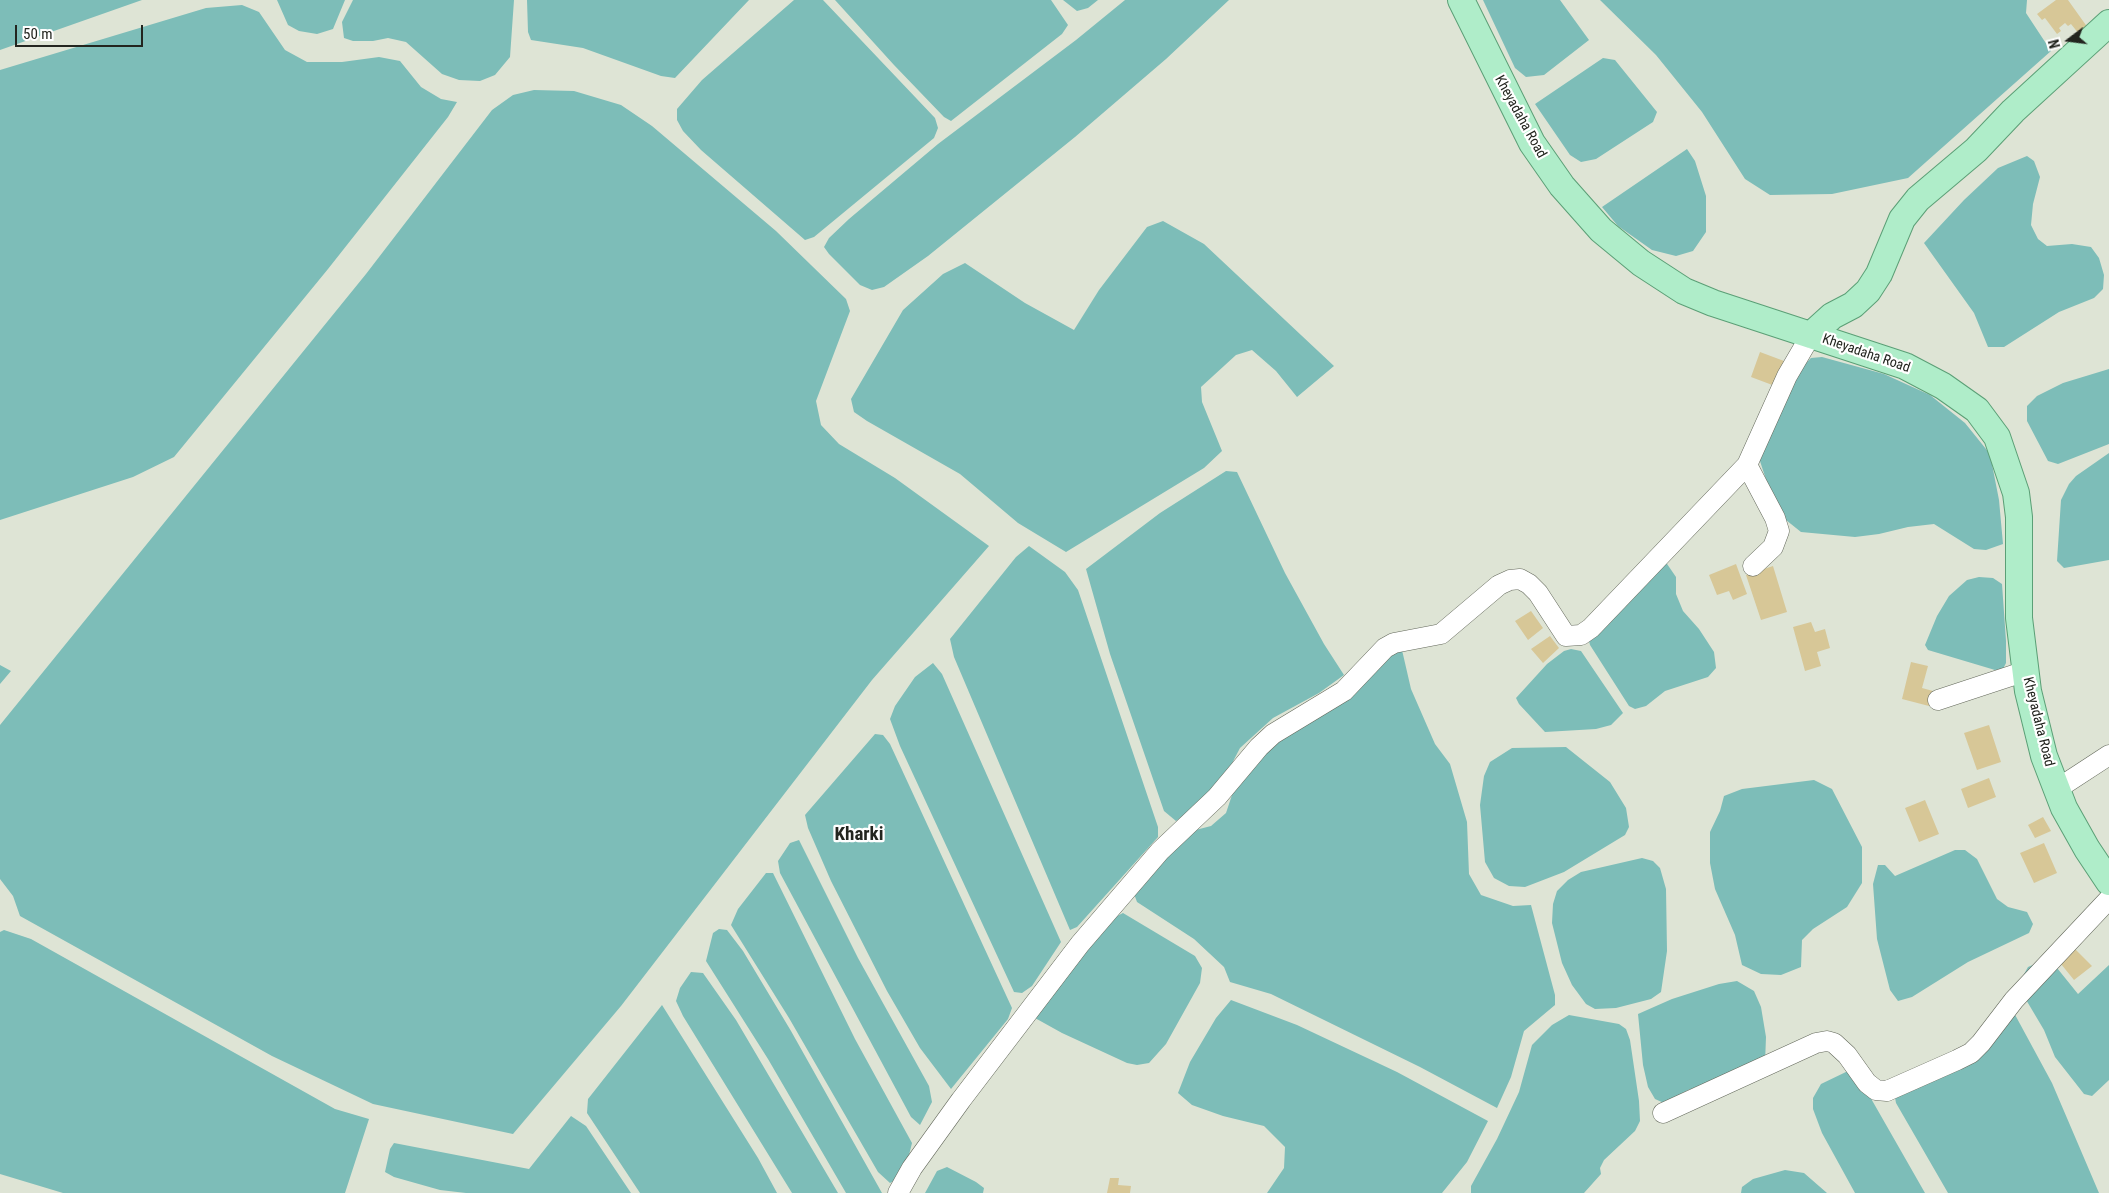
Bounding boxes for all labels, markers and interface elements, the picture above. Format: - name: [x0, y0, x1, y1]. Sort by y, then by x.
- scale bar: [18, 15, 145, 47]
- north arrow: [2044, 15, 2094, 65]
- text: 50 m: [23, 25, 53, 43]
- text: N: [2046, 38, 2063, 50]
- street label: Kheyadaha Road: [1490, 73, 1550, 161]
- street label: Kheyadaha Road: [1820, 331, 1912, 377]
- street label: Kheyadaha Road: [2019, 675, 2057, 769]
- district label: Kharki: [835, 824, 883, 846]

